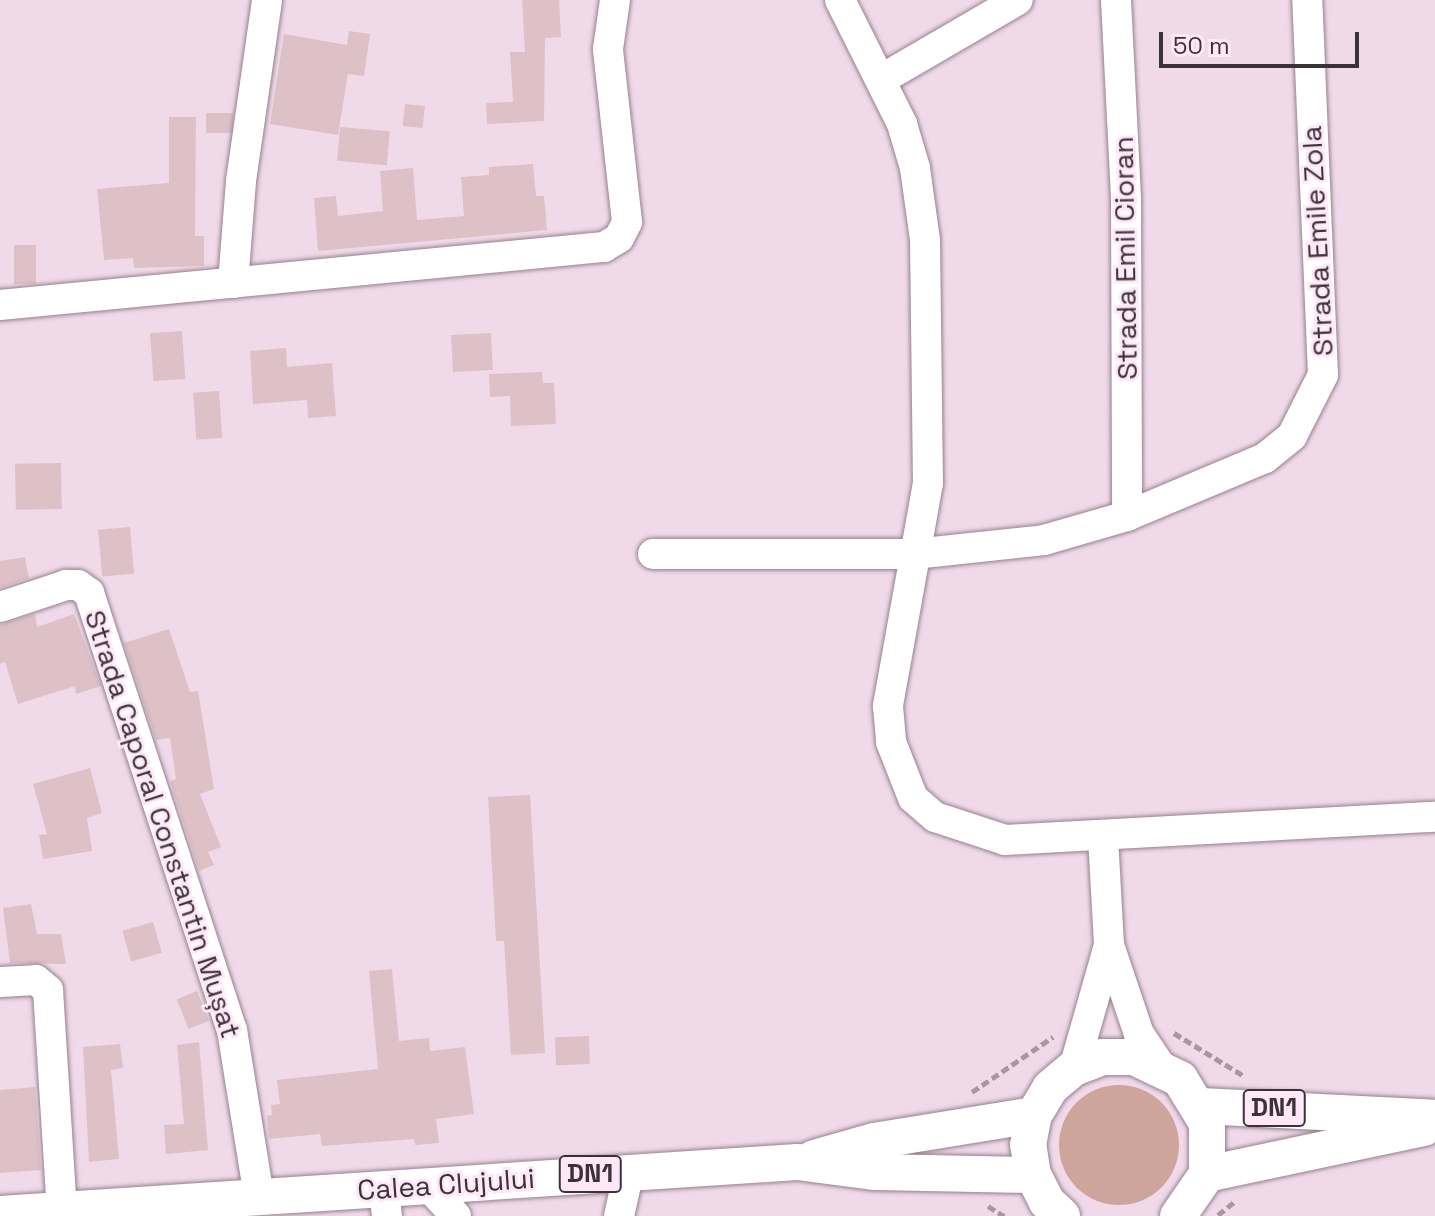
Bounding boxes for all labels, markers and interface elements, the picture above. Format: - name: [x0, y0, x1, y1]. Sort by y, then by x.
- scale bar: [1163, 16, 1363, 66]
- text: 50 m: [1173, 30, 1230, 61]
- street label: Strada Emile Zola: [1294, 125, 1340, 357]
- street label: Strada Emil Cioran: [1106, 136, 1144, 380]
- street label: Strada Caporal Constantin Mușat: [78, 606, 248, 1042]
- road number: DN1: [1242, 1086, 1306, 1130]
- road number: DN1: [558, 1152, 622, 1196]
- street label: Calea Clujului: [356, 1161, 536, 1207]

